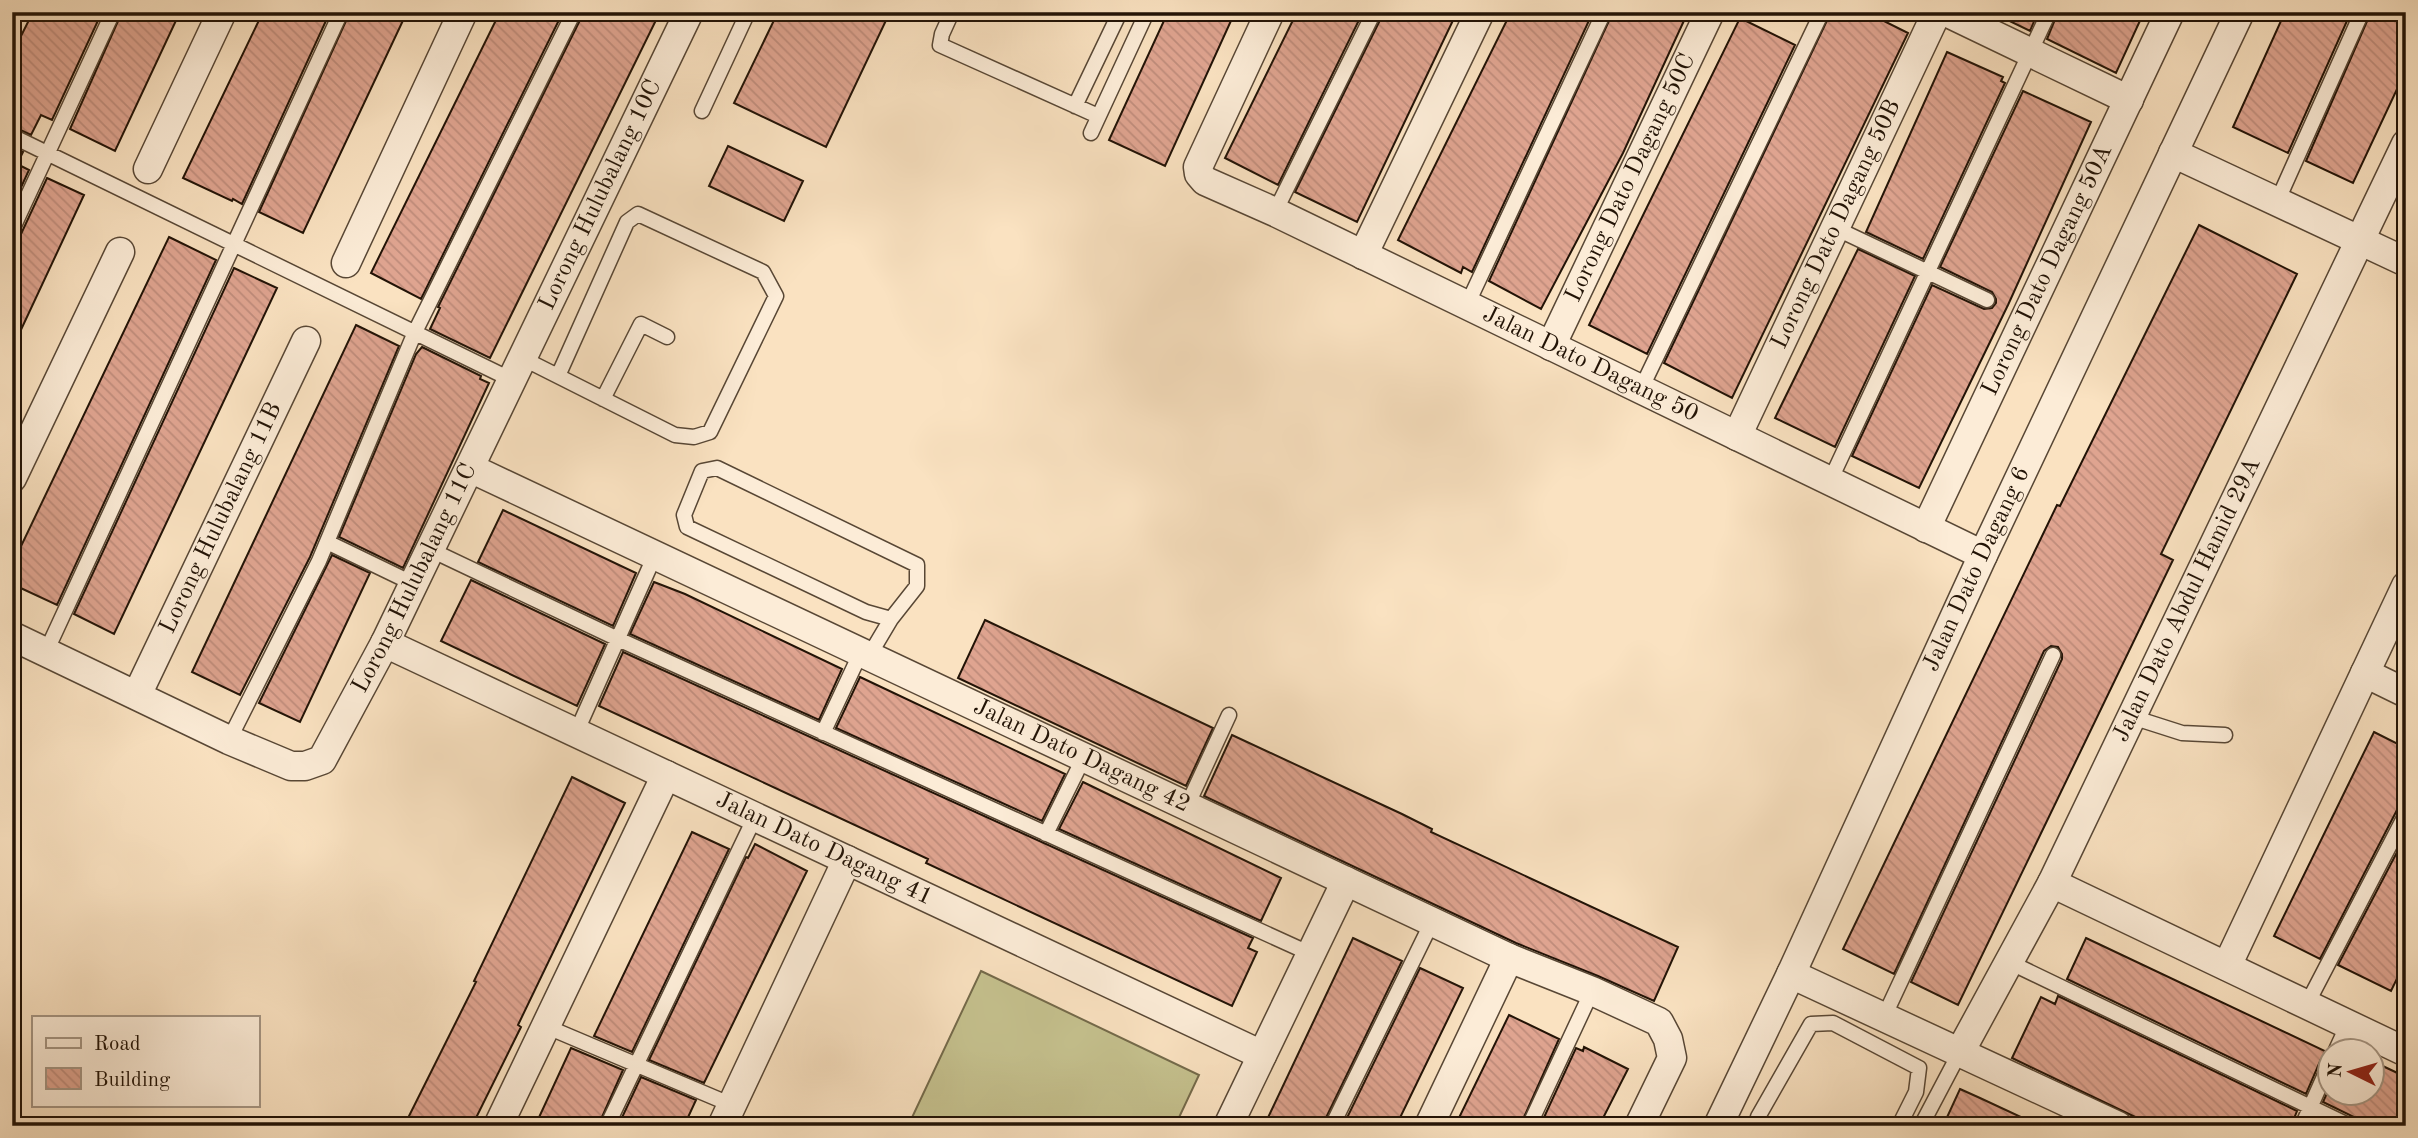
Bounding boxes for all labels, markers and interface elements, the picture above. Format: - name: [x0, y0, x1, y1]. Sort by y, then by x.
- street label: Lorong Dato Dagang 50C: [1562, 50, 1700, 306]
- street label: Lorong Hulubalang 10C: [535, 76, 666, 314]
- street label: Lorong Dato Dagang 50B: [1768, 96, 1906, 353]
- street label: Lorong Dato Dagang 50A: [1978, 141, 2117, 399]
- street label: Jalan Dato Dagang 50: [1479, 302, 1702, 427]
- street label: Lorong Hulubalang 11B: [156, 399, 287, 637]
- street label: Jalan Dato Abdul Hamid 29A: [2109, 455, 2266, 746]
- street label: Lorong Hulubalang 11C: [348, 460, 482, 697]
- street label: Jalan Dato Dagang 6: [1919, 463, 2035, 675]
- street label: Jalan Dato Dagang 42: [969, 695, 1193, 818]
- street label: Jalan Dato Dagang 41: [712, 788, 936, 910]
- legend: [32, 1016, 259, 1106]
- text: Road: [94, 1034, 141, 1055]
- north arrow: [2316, 1036, 2386, 1106]
- text: N: [2326, 1062, 2347, 1079]
- text: Building: [94, 1070, 171, 1091]

